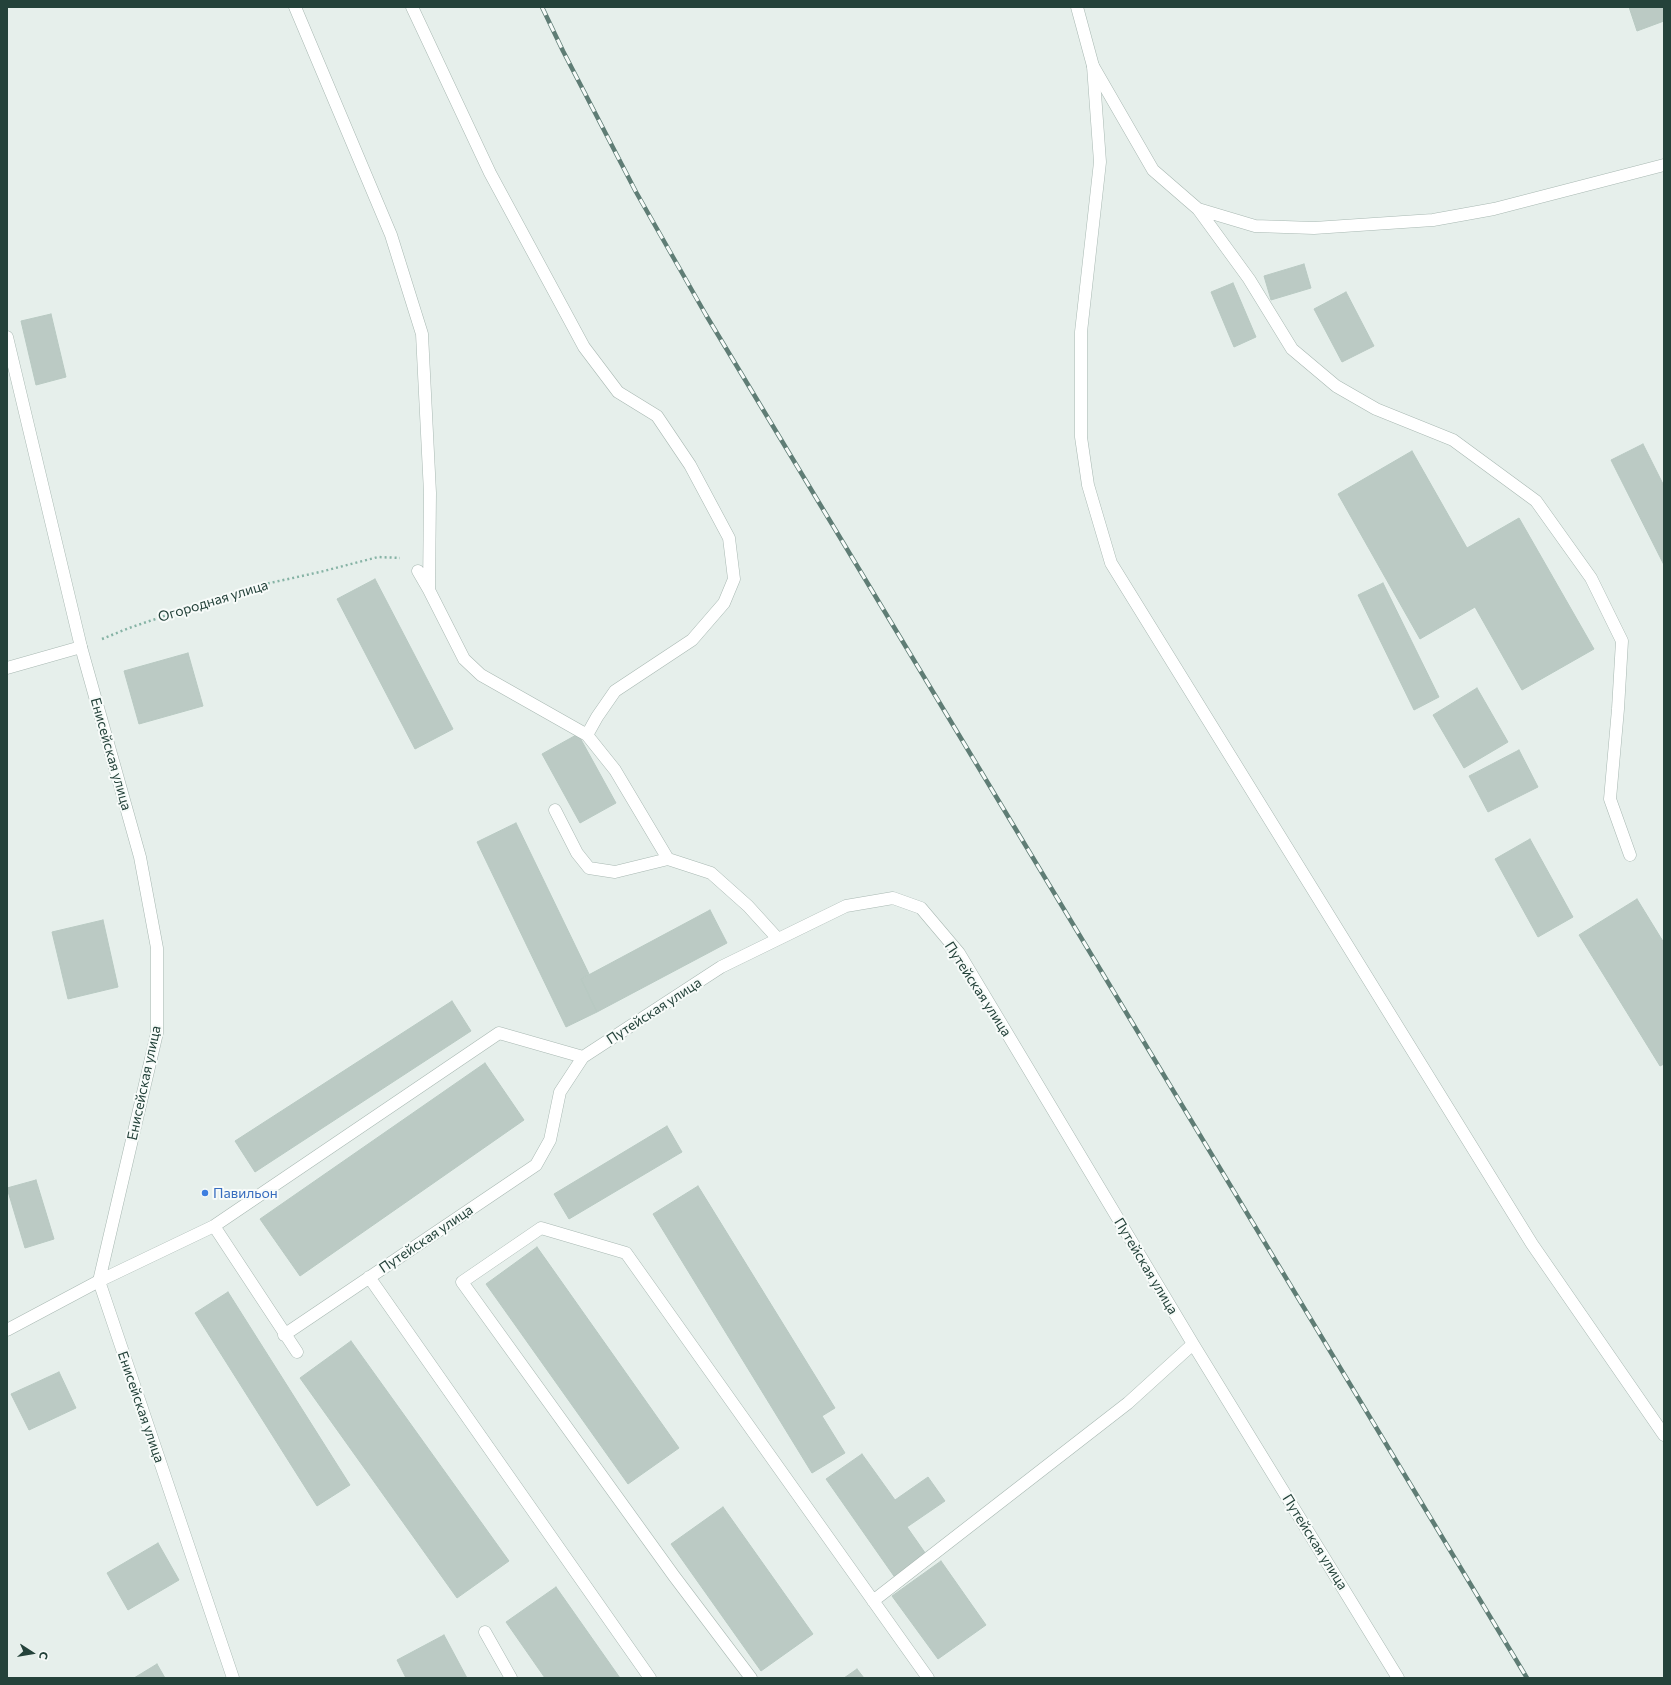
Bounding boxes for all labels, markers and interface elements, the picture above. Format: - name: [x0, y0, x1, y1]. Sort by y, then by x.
- street label: Огородная улица: [156, 576, 270, 626]
- street label: Енисейская улица: [87, 696, 135, 812]
- street label: Путейская улица: [941, 938, 1015, 1040]
- street label: Путейская улица: [603, 974, 705, 1048]
- street label: Енисейская улица: [124, 1024, 164, 1142]
- place label: Павильон: [213, 1185, 278, 1201]
- marker: Павильон: [200, 1188, 210, 1198]
- street label: Путейская улица: [376, 1201, 476, 1277]
- street label: Путейская улица: [1111, 1215, 1181, 1317]
- street label: Енисейская улица: [114, 1349, 168, 1465]
- street label: Путейская улица: [1279, 1491, 1351, 1593]
- north arrow: [12, 1633, 52, 1673]
- text: С: [37, 1651, 51, 1661]

